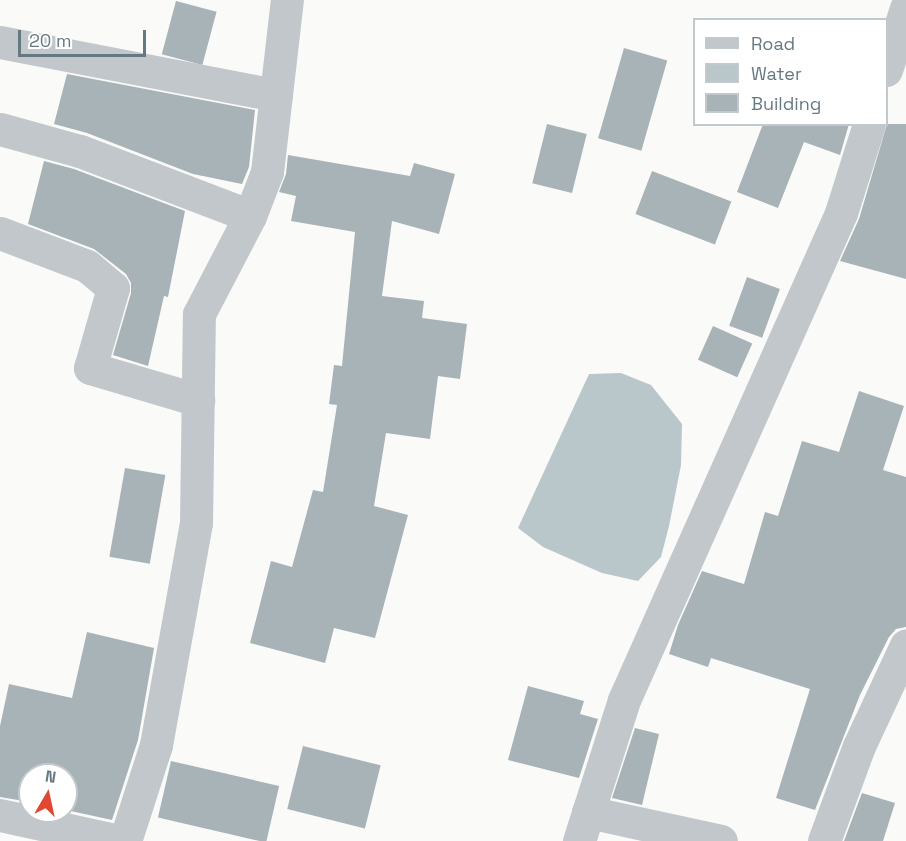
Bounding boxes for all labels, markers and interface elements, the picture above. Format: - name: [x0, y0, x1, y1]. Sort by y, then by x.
- scale bar: [21, 18, 148, 56]
- legend: [693, 18, 888, 126]
- text: 20 m: [29, 29, 72, 52]
- text: Road: [751, 32, 795, 55]
- text: Water: [751, 62, 802, 85]
- text: Building: [751, 92, 821, 115]
- north arrow: [18, 763, 78, 823]
- text: N: [44, 765, 58, 788]

